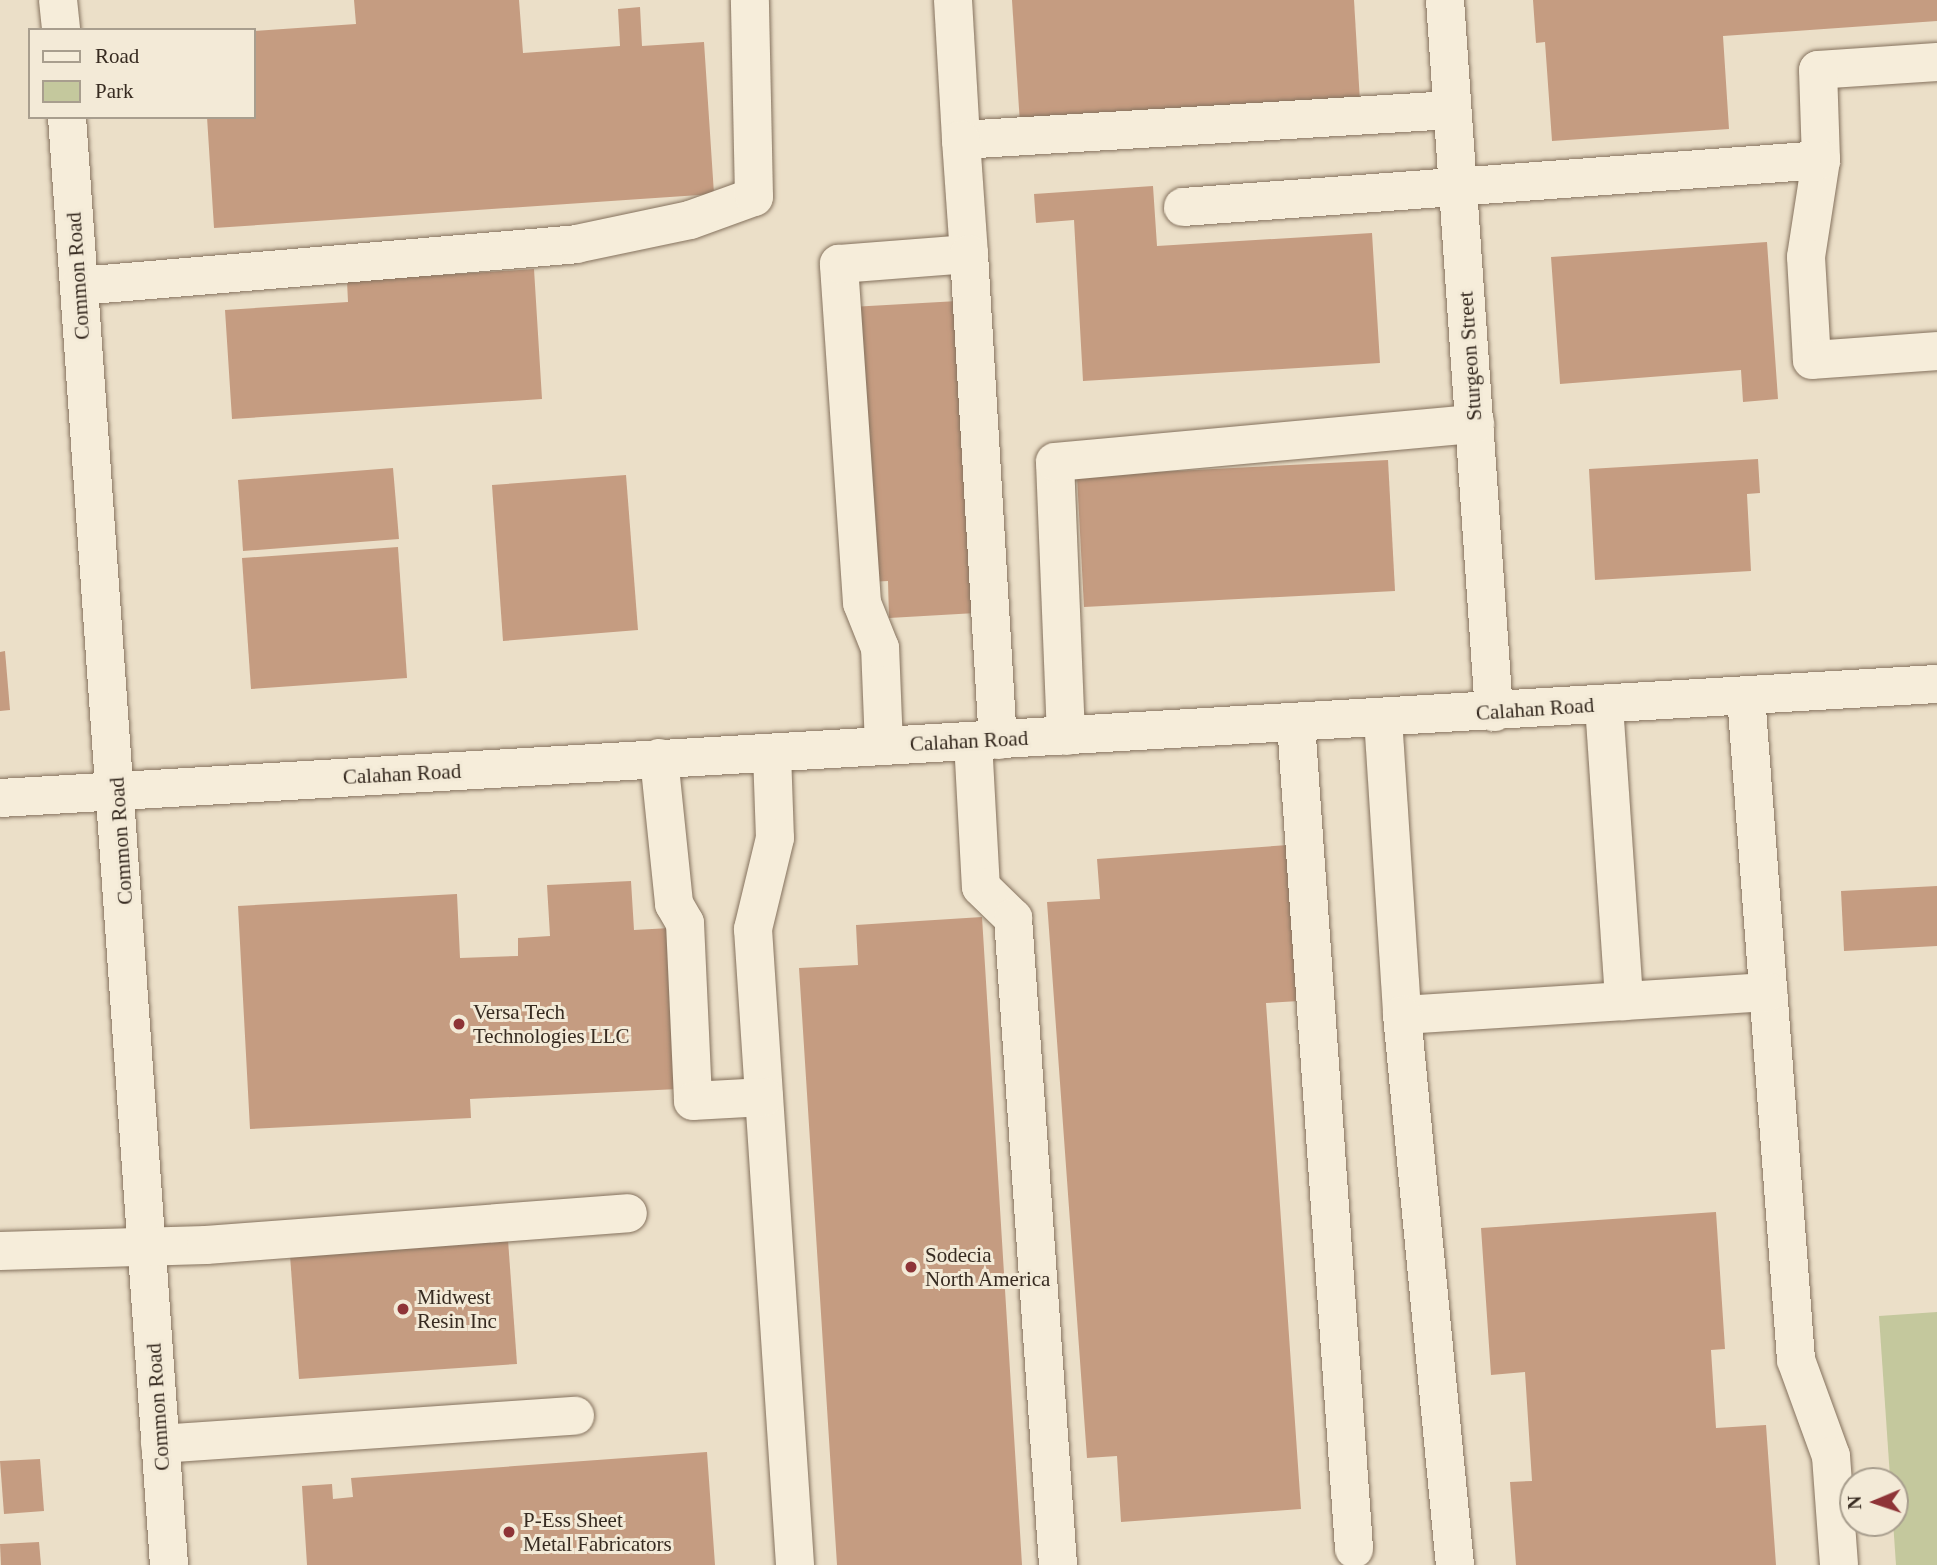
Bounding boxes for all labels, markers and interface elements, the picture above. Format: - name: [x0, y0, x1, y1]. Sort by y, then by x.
- legend: [28, 28, 256, 119]
- text: Road: [95, 44, 139, 68]
- text: Park: [95, 79, 134, 103]
- street label: Common Road: [61, 211, 95, 341]
- street label: Sturgeon Street: [1453, 290, 1487, 422]
- street label: Calahan Road: [1475, 692, 1595, 726]
- street label: Calahan Road: [909, 725, 1029, 757]
- street label: Calahan Road: [342, 758, 462, 790]
- street label: Common Road: [104, 776, 138, 906]
- place label: Versa Tech Technologies LLC: [473, 999, 630, 1049]
- marker: Versa Tech Technologies LLC: [451, 1016, 467, 1032]
- place label: Sodecia North America: [925, 1242, 1052, 1292]
- marker: Sodecia North America: [903, 1259, 919, 1275]
- place label: Midwest Resin Inc: [417, 1284, 497, 1334]
- marker: Midwest Resin Inc: [395, 1301, 411, 1317]
- street label: Common Road: [141, 1342, 175, 1472]
- north arrow: [1839, 1467, 1909, 1537]
- text: N: [1844, 1495, 1865, 1510]
- place label: P-Ess Sheet Metal Fabricators: [523, 1507, 672, 1557]
- marker: P-Ess Sheet Metal Fabricators: [501, 1524, 517, 1540]

